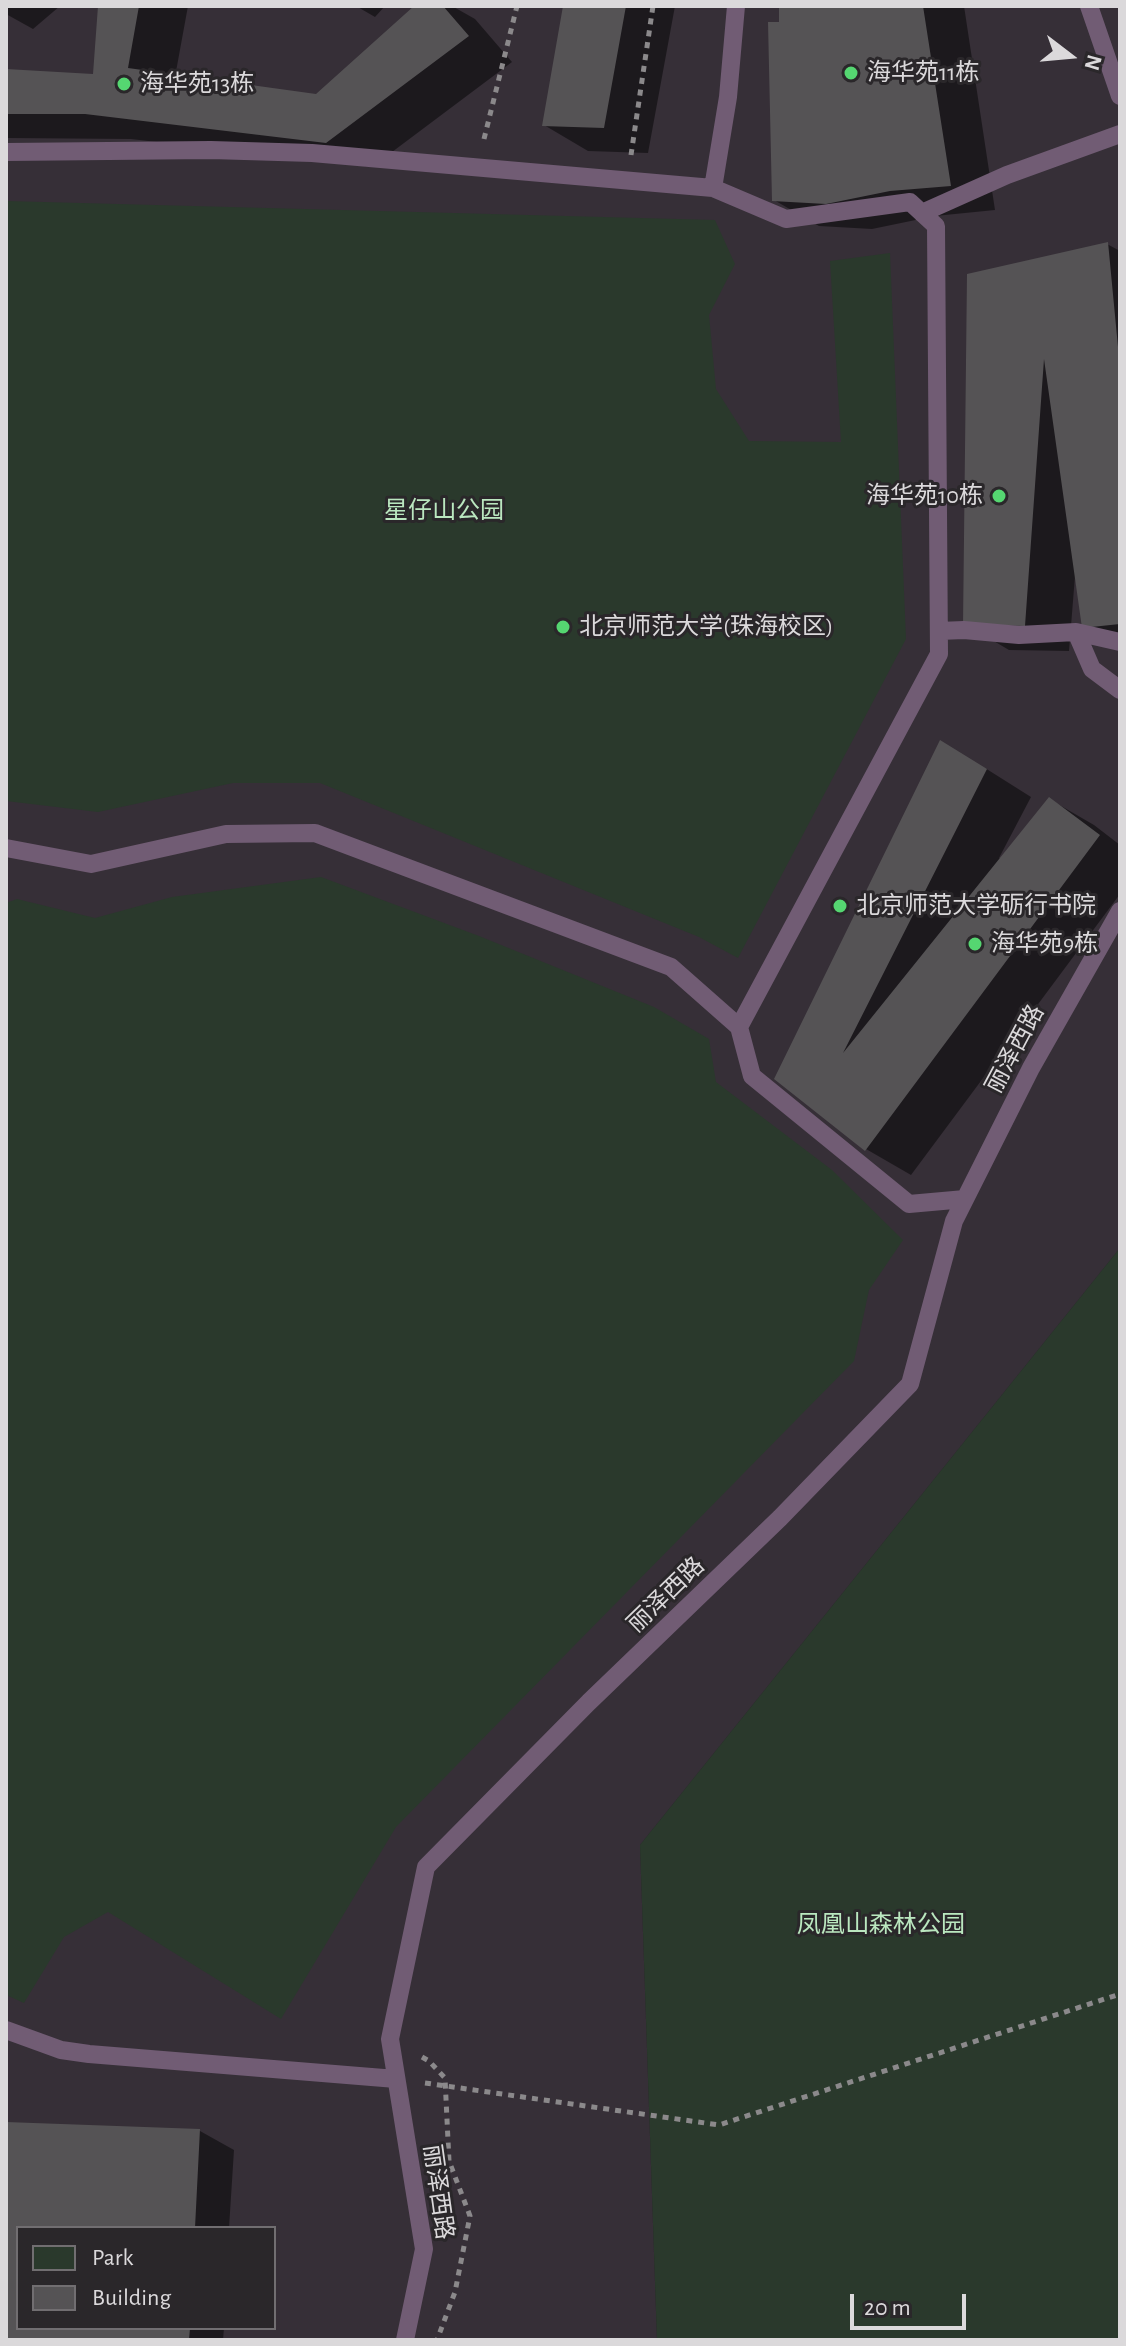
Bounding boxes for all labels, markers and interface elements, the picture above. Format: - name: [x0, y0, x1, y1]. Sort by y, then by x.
- north arrow: [1030, 16, 1110, 96]
- text: N: [1080, 52, 1106, 73]
- place label: 海华苑11栋: [867, 59, 980, 87]
- marker: 海华苑11栋: [842, 64, 860, 82]
- place label: 海华苑13栋: [140, 70, 254, 98]
- marker: 海华苑13栋: [115, 75, 133, 93]
- place label: 海华苑10栋: [866, 482, 983, 510]
- marker: 海华苑10栋: [990, 487, 1008, 505]
- park label: 星仔山公园: [384, 497, 504, 525]
- place label: 北京师范大学(珠海校区): [579, 613, 833, 641]
- marker: 北京师范大学(珠海校区): [554, 618, 572, 636]
- place label: 北京师范大学砺行书院: [856, 892, 1096, 920]
- marker: 北京师范大学砺行书院: [831, 897, 849, 915]
- place label: 海华苑9栋: [991, 930, 1098, 958]
- marker: 海华苑9栋: [966, 935, 984, 953]
- street label: 丽泽西路: [980, 1000, 1050, 1098]
- street label: 丽泽西路: [621, 1551, 711, 1639]
- park label: 凤凰山森林公园: [797, 1911, 965, 1939]
- street label: 丽泽西路: [417, 2142, 459, 2242]
- legend: [16, 2226, 276, 2330]
- text: Park: [92, 2246, 133, 2270]
- scale bar: [854, 2278, 970, 2328]
- text: Building: [92, 2286, 171, 2310]
- text: 20 m: [864, 2296, 911, 2320]

